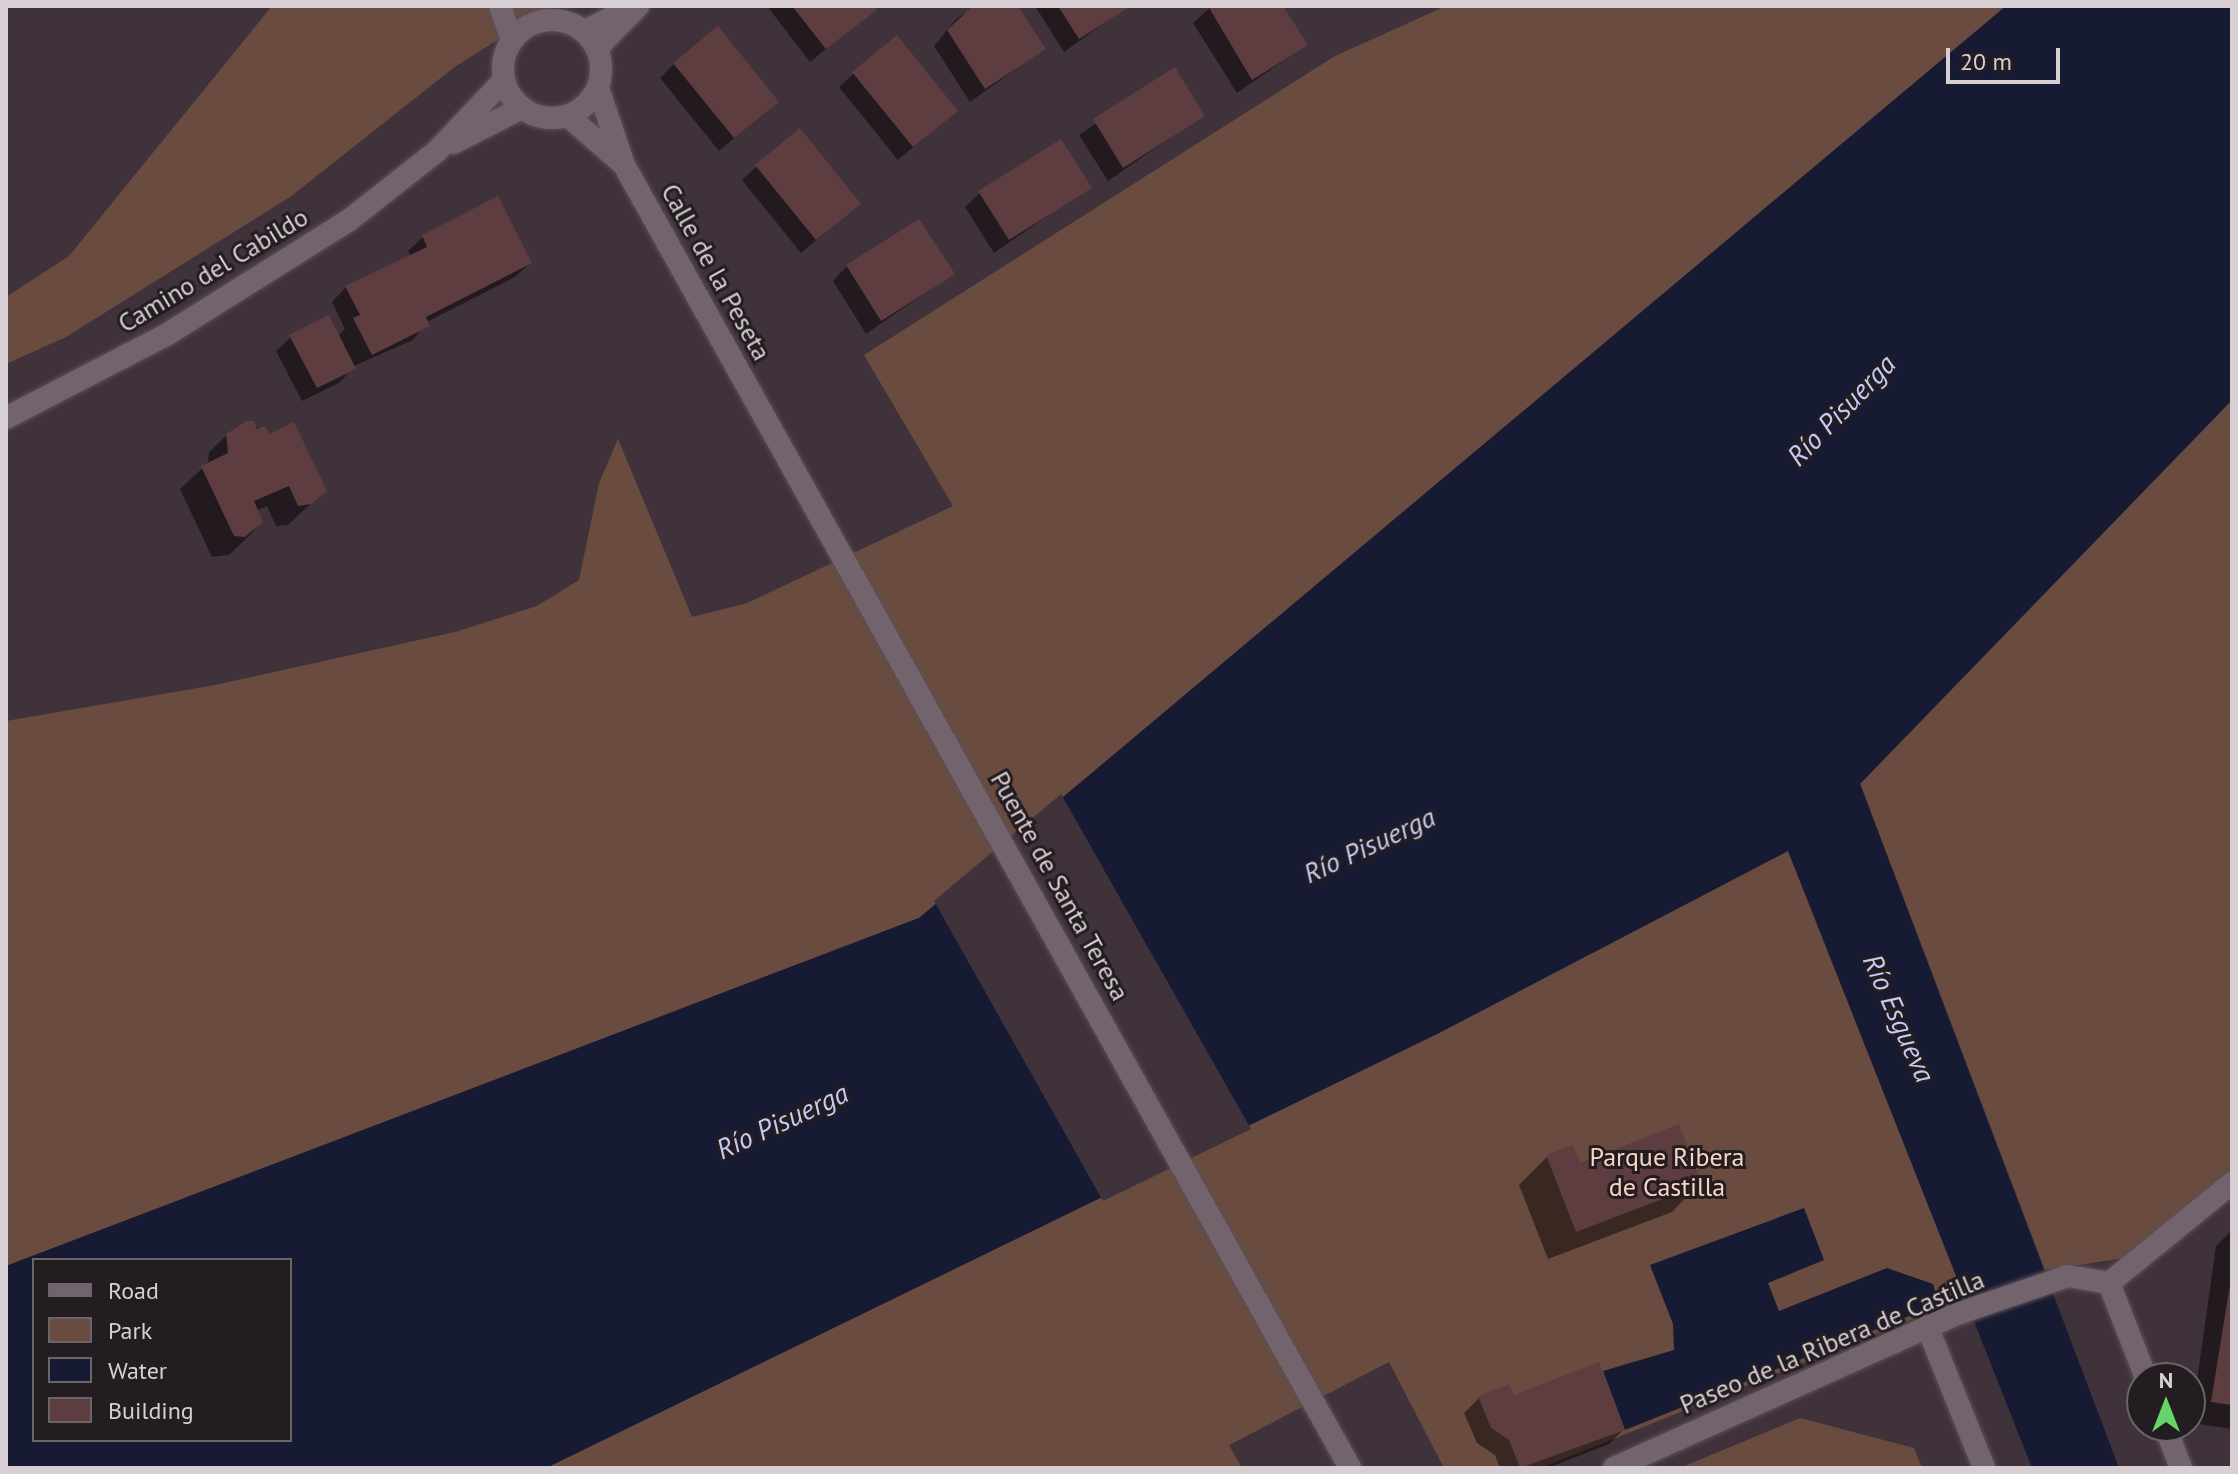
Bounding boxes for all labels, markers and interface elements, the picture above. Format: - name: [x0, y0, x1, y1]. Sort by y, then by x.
- scale bar: [1950, 32, 2064, 82]
- text: 20 m: [1960, 46, 2012, 77]
- street label: Calle de la Peseta: [655, 178, 777, 366]
- street label: Camino del Cabildo: [112, 201, 314, 339]
- water label: Río Pisuerga: [1780, 347, 1902, 473]
- street label: Puente de Santa Teresa: [984, 766, 1136, 1006]
- water label: Río Pisuerga: [1298, 800, 1440, 890]
- water label: Río Esgueva: [1856, 949, 1942, 1087]
- water label: Río Pisuerga: [711, 1076, 853, 1166]
- park label: Parque Ribera de Castilla: [1590, 1141, 1744, 1202]
- legend: [32, 1258, 292, 1442]
- street label: Paseo de la Ribera de Castilla: [1675, 1264, 1989, 1420]
- text: Road: [108, 1275, 159, 1306]
- text: Park: [108, 1315, 152, 1346]
- text: Water: [108, 1355, 167, 1386]
- north arrow: [2126, 1362, 2206, 1442]
- text: N: [2159, 1366, 2173, 1394]
- text: Building: [108, 1395, 194, 1426]

